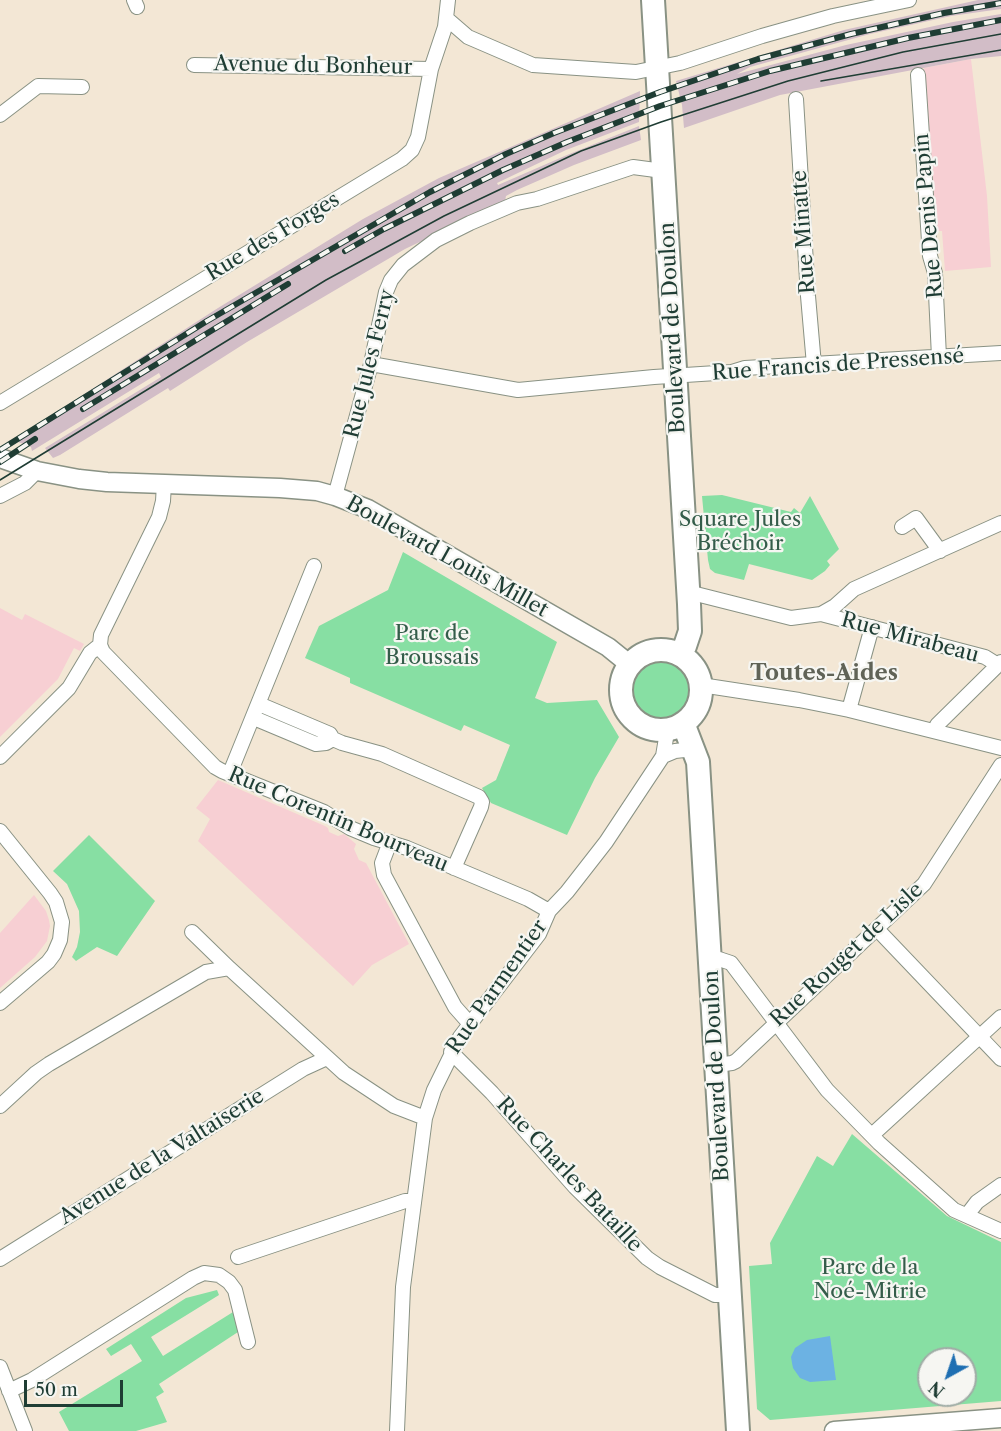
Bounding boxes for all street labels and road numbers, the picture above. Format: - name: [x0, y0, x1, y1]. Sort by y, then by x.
- street label: Avenue du Bonheur: [213, 52, 413, 80]
- street label: Rue Denis Papin: [909, 132, 949, 300]
- street label: Rue Minatte: [787, 169, 821, 295]
- street label: Rue des Forges: [202, 187, 344, 287]
- street label: Boulevard de Doulon: [655, 221, 691, 435]
- street label: Rue Jules Ferry: [339, 287, 401, 441]
- street label: Rue Francis de Pressensé: [711, 344, 965, 386]
- street label: Boulevard Louis Millet: [342, 491, 552, 623]
- street label: Rue Mirabeau: [838, 608, 982, 668]
- street label: Rue Corentin Bourveau: [224, 762, 452, 878]
- street label: Rue Rouget de Lisle: [765, 878, 929, 1032]
- street label: Rue Parmentier: [441, 915, 553, 1059]
- street label: Boulevard de Doulon: [699, 969, 735, 1183]
- street label: Avenue de la Valtaiserie: [55, 1084, 269, 1230]
- street label: Rue Charles Bataille: [491, 1092, 647, 1258]

